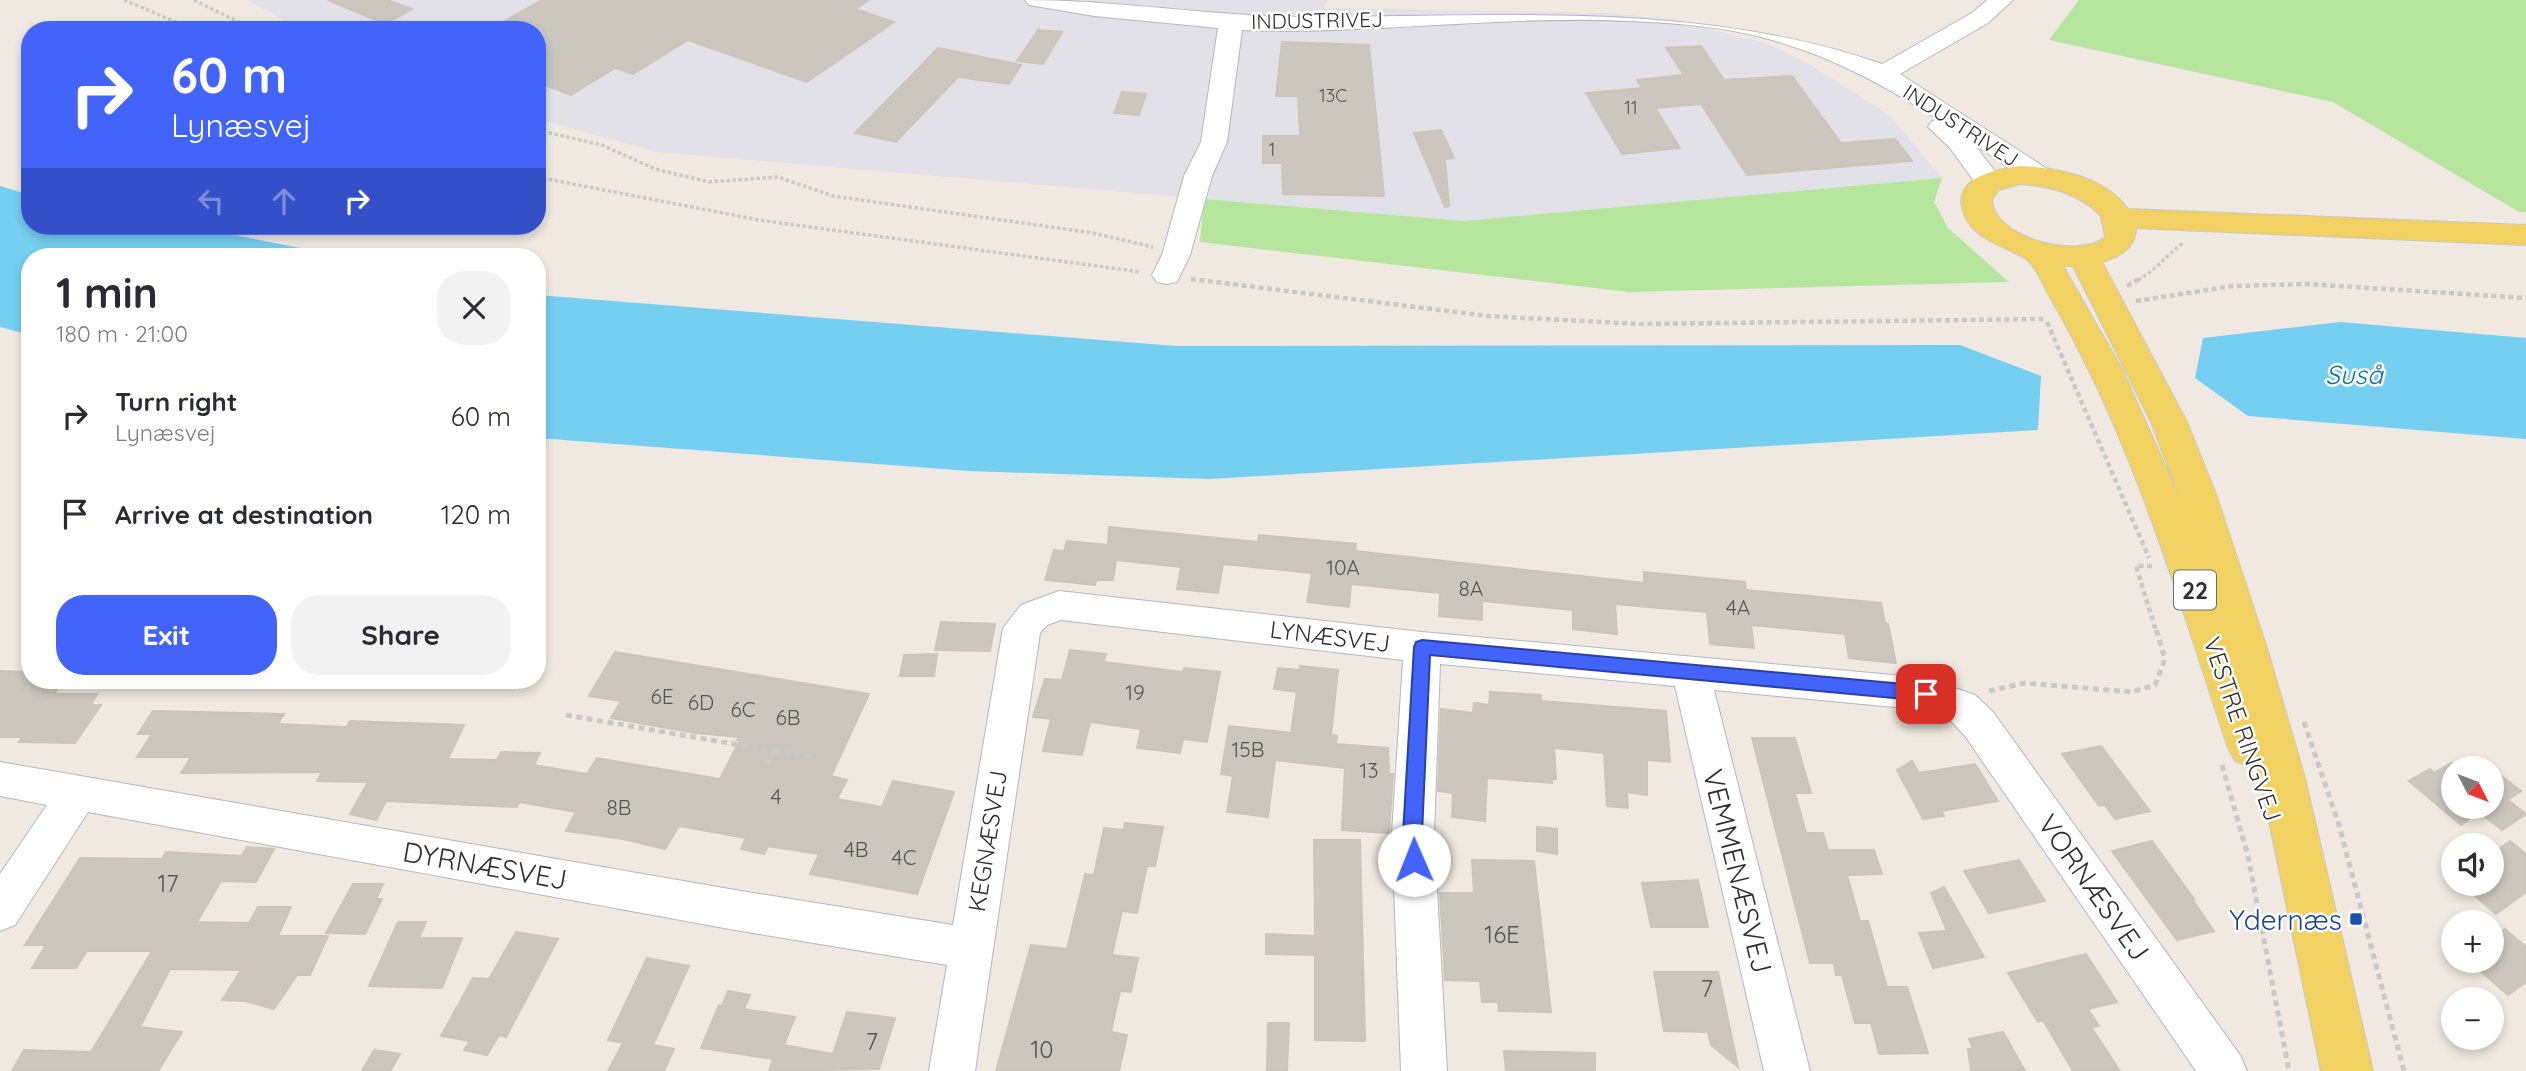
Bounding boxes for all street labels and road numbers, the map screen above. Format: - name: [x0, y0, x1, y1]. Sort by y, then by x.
- street label: INDUSTRIVEJ: [1251, 6, 1383, 34]
- street label: INDUSTRIVEJ: [1899, 78, 2023, 172]
- road number: 22: [2174, 570, 2216, 610]
- street label: LYNÆSVEJ: [1268, 614, 1392, 658]
- street label: VESTRE RINGVEJ: [2197, 633, 2289, 825]
- street label: VEMMENÆSVEJ: [1696, 765, 1780, 977]
- street label: KEGNÆSVEJ: [961, 768, 1013, 914]
- street label: VORNÆSVEJ: [2031, 807, 2157, 967]
- street label: DYRNÆSVEJ: [400, 833, 570, 897]

